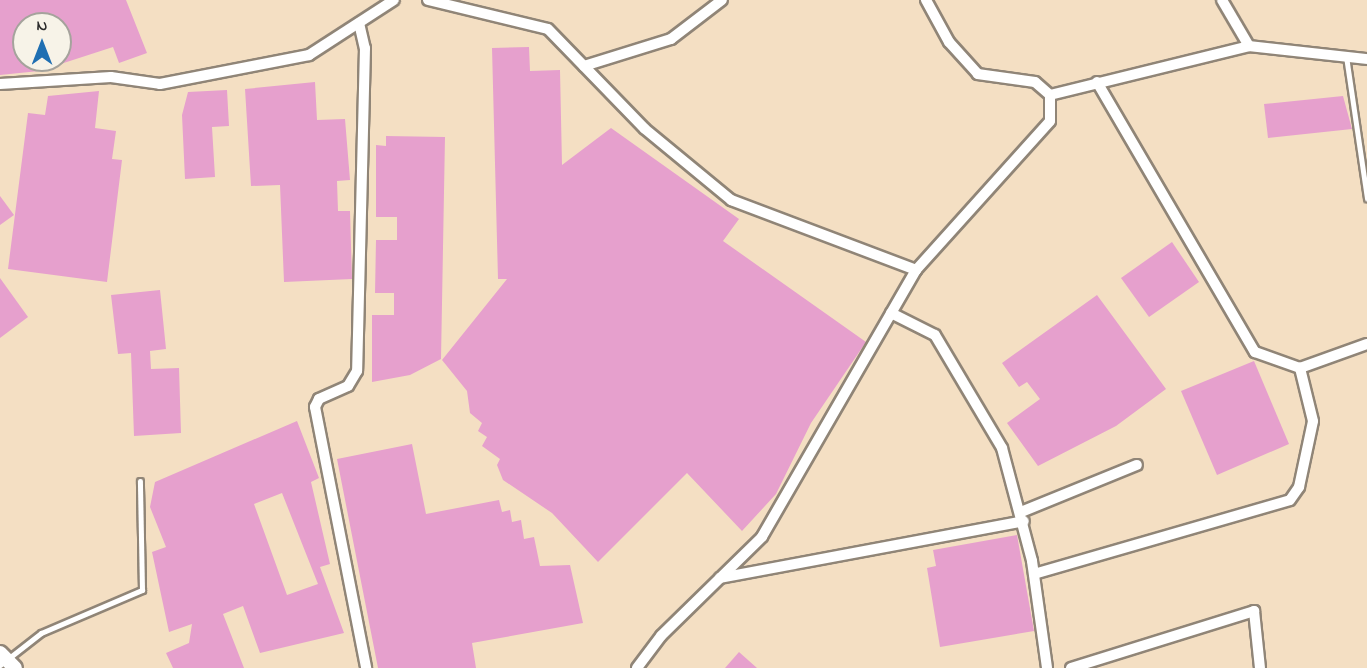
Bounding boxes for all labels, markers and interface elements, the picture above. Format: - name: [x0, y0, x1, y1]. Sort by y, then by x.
- north arrow: [12, 12, 72, 72]
- text: N: [37, 14, 47, 38]

